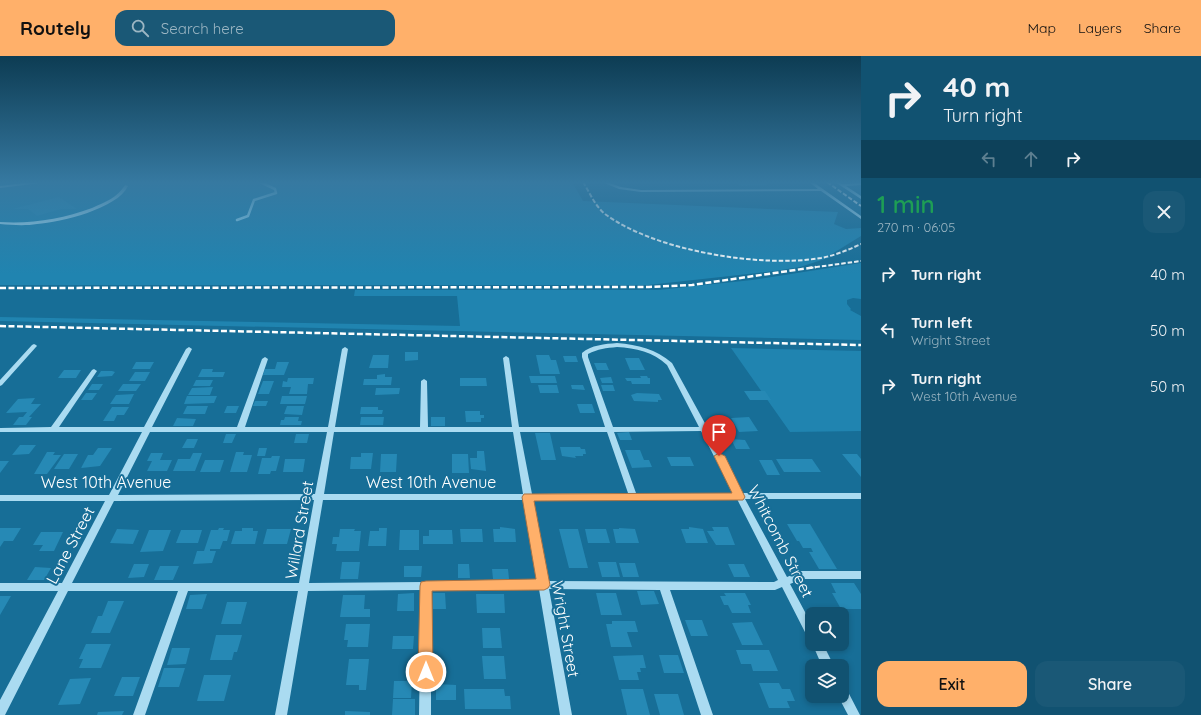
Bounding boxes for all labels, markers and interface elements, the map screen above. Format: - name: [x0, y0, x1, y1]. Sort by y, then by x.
- search box: [115, 10, 395, 46]
- text: Routely: [20, 16, 91, 40]
- icon: search: [129, 17, 151, 39]
- text: Search here: [161, 19, 244, 38]
- text: Map: [1027, 19, 1056, 37]
- text: Layers: [1078, 19, 1122, 37]
- text: Share: [1144, 19, 1181, 37]
- text: 40 m: [943, 69, 1010, 104]
- icon: right: [877, 72, 929, 124]
- text: Turn right: [943, 104, 1023, 127]
- icon: left: [978, 148, 1000, 170]
- icon: ahead: [1020, 148, 1042, 170]
- icon: right: [1062, 148, 1084, 170]
- text: 1 min: [877, 189, 935, 219]
- button: close: [1143, 191, 1185, 233]
- text: 270 m · 06:05: [877, 219, 955, 235]
- icon: right: [877, 263, 899, 285]
- text: Turn right: [911, 265, 982, 284]
- text: 40 m: [1150, 265, 1185, 284]
- text: Turn left: [911, 313, 973, 332]
- icon: left: [877, 319, 899, 341]
- text: 50 m: [1150, 321, 1185, 340]
- text: Wright Street: [911, 332, 990, 348]
- text: Turn right: [911, 369, 982, 388]
- icon: right: [877, 375, 899, 397]
- text: 50 m: [1150, 377, 1185, 396]
- text: West 10th Avenue: [911, 388, 1017, 404]
- pin: [702, 415, 736, 456]
- icon: arrive: [708, 421, 730, 443]
- street label: West 10th Avenue: [41, 472, 171, 492]
- street label: West 10th Avenue: [366, 472, 496, 492]
- street label: Willard Street: [281, 479, 317, 581]
- street label: Whitcomb Street: [744, 481, 818, 601]
- street label: Lane Street: [41, 503, 99, 587]
- street label: Wright Street: [548, 579, 584, 679]
- map controls: [805, 607, 849, 703]
- button: search: [805, 607, 849, 651]
- position arrow: [405, 651, 447, 693]
- button: layers: [805, 659, 849, 703]
- button: Exit: [877, 661, 1027, 707]
- button: Share: [1035, 661, 1185, 707]

